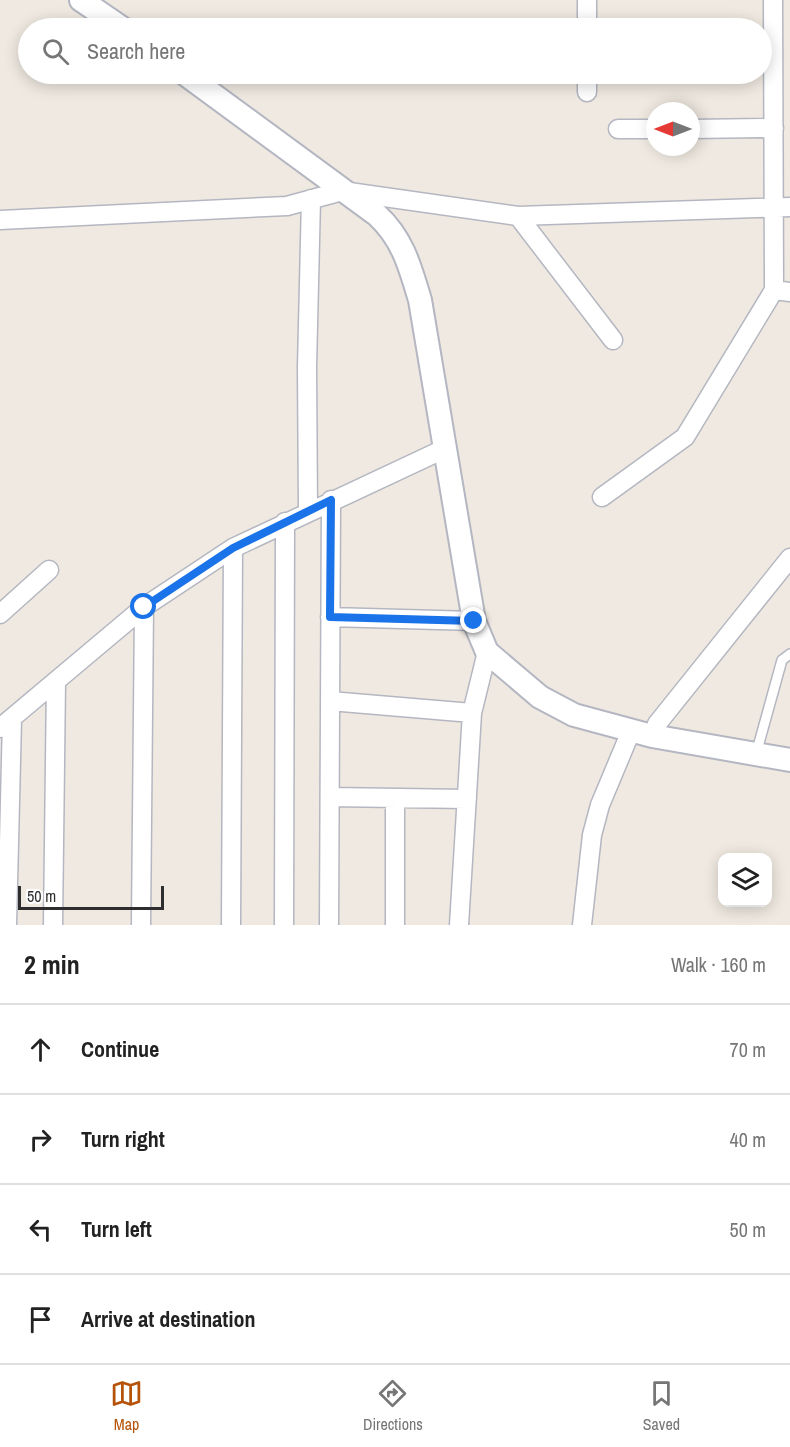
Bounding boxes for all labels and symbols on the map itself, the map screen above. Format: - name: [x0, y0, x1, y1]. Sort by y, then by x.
- north arrow: [646, 102, 700, 156]
- route start: [130, 593, 156, 619]
- route end: [460, 607, 486, 633]
- scale bar: [18, 883, 164, 910]

